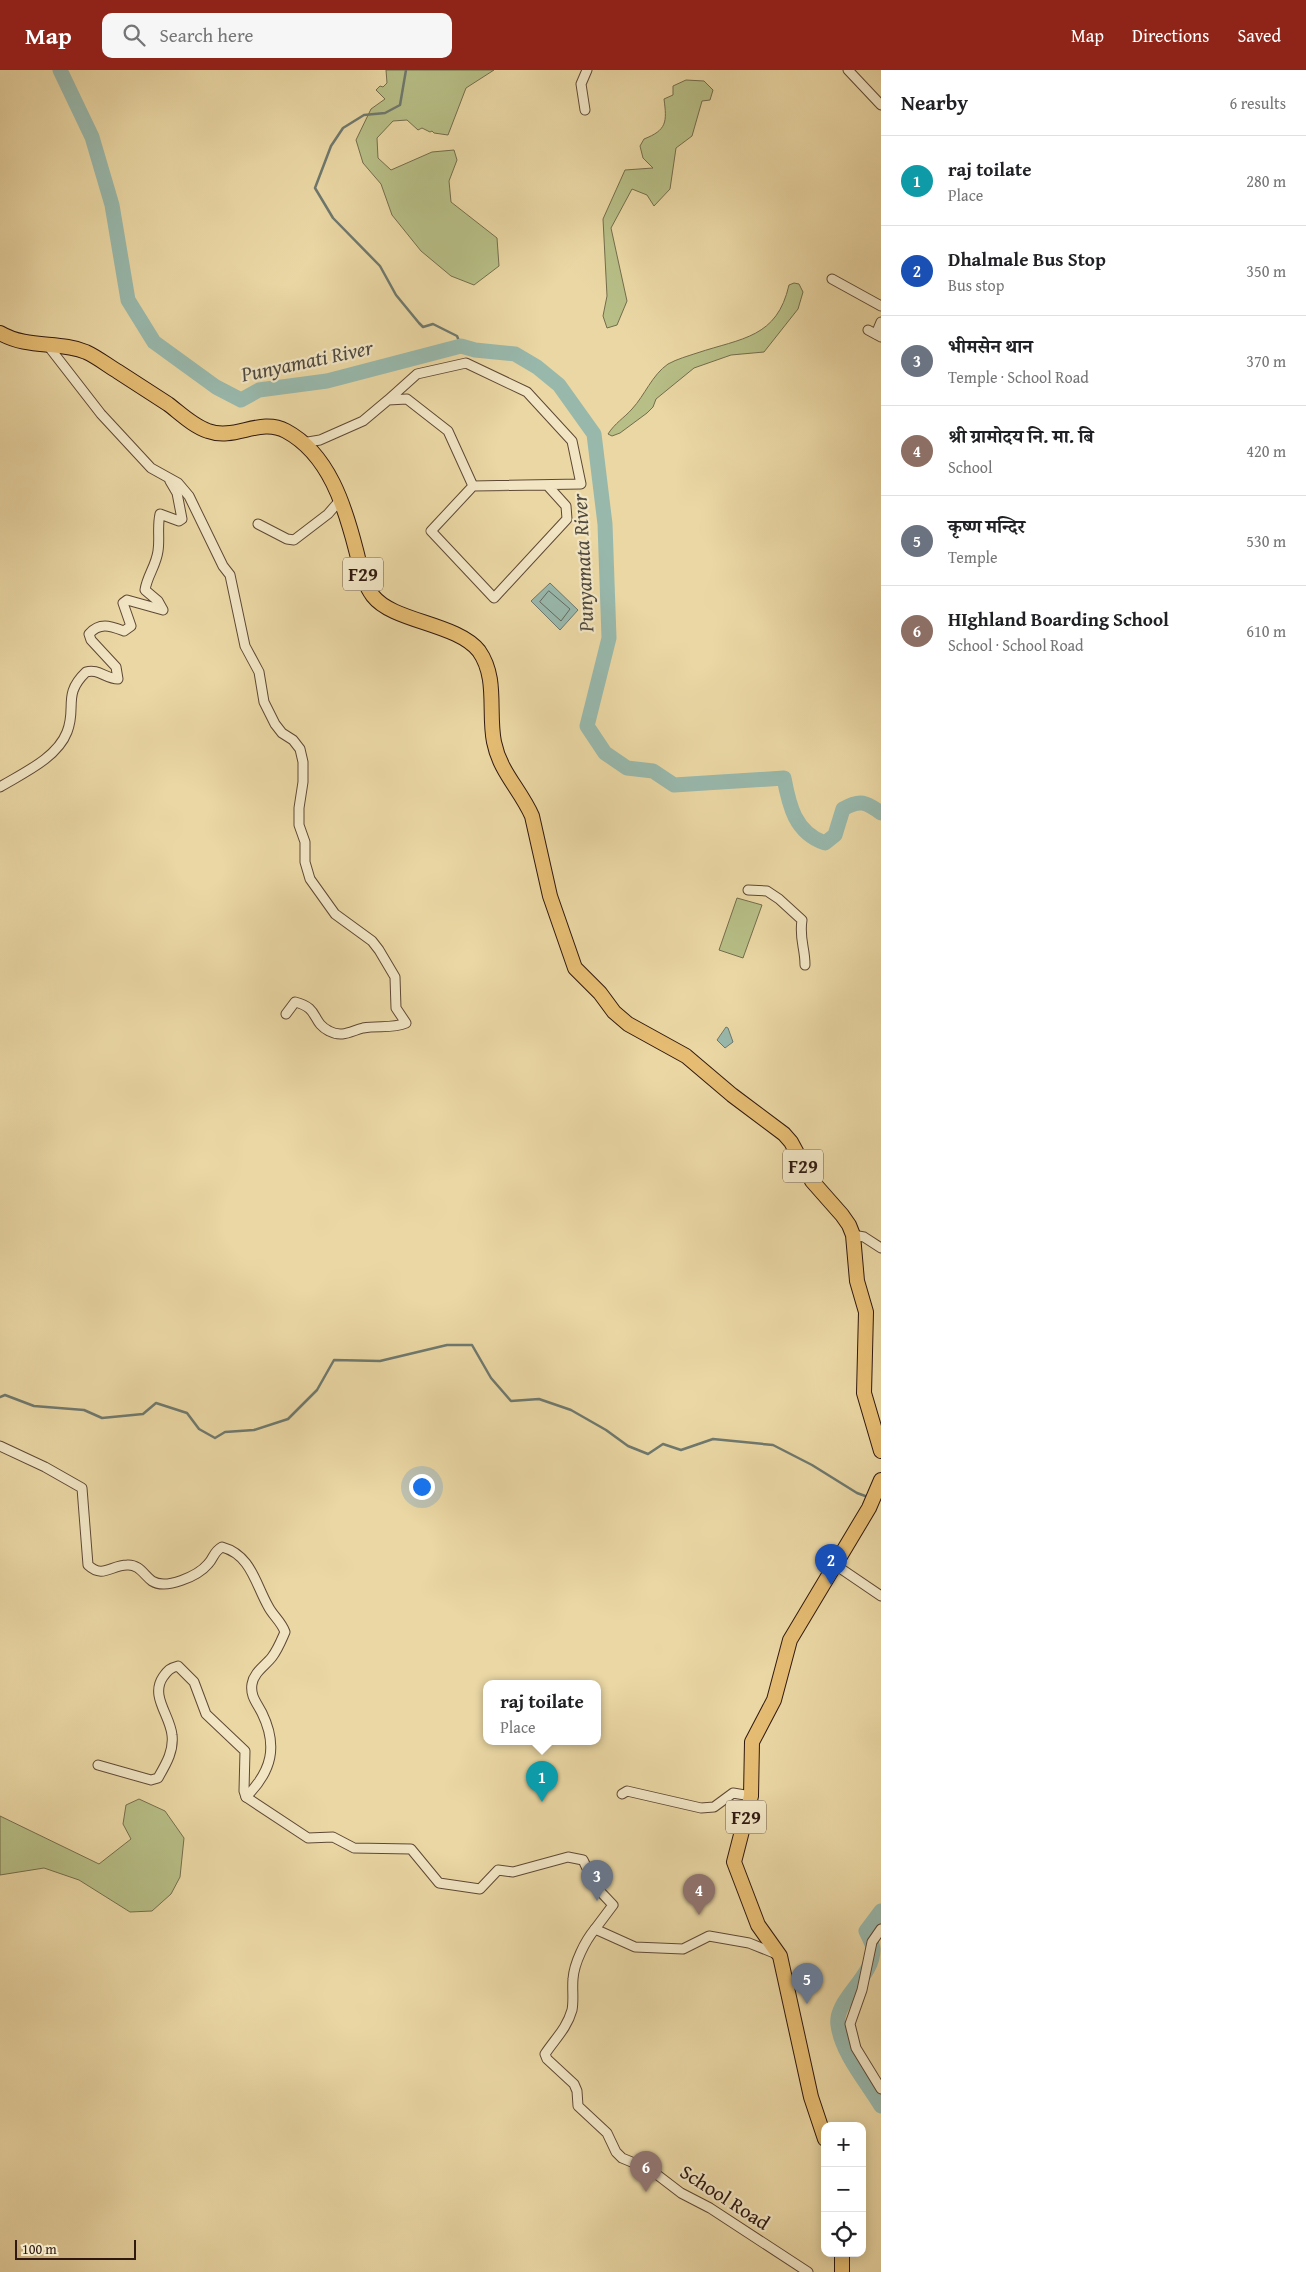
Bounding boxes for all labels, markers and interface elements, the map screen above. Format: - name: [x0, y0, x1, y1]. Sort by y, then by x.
- search box: [102, 13, 452, 58]
- text: Map: [25, 18, 72, 53]
- icon: search: [120, 21, 148, 49]
- text: Search here: [160, 21, 253, 49]
- text: Map: [1071, 22, 1104, 49]
- text: Directions: [1132, 22, 1209, 49]
- text: Saved: [1237, 22, 1281, 49]
- text: Nearby: [901, 87, 968, 118]
- text: 6 results: [1229, 91, 1286, 115]
- text: raj toilate: [948, 155, 1031, 183]
- text: 1: [913, 169, 921, 193]
- text: 280 m: [1246, 169, 1286, 193]
- text: Place: [948, 183, 983, 207]
- text: Dhalmale Bus Stop: [948, 245, 1106, 273]
- text: 2: [913, 259, 921, 283]
- text: 350 m: [1246, 259, 1286, 283]
- text: Bus stop: [948, 273, 1004, 297]
- water label: Punyamati River: [237, 331, 377, 390]
- text: भीमसेन थान: [948, 332, 1033, 360]
- text: 3: [913, 349, 921, 373]
- text: 370 m: [1246, 349, 1286, 373]
- text: Temple · School Road: [948, 365, 1089, 389]
- text: श्री ग्रामोदय नि. मा. बि: [948, 422, 1094, 450]
- text: 4: [913, 439, 921, 463]
- text: 420 m: [1246, 439, 1286, 463]
- text: School: [948, 455, 992, 479]
- water label: Punyamata River: [563, 492, 602, 634]
- text: कृष्ण मन्दिर: [948, 512, 1025, 540]
- text: 5: [913, 529, 921, 553]
- text: 530 m: [1246, 529, 1286, 553]
- text: Temple: [948, 545, 998, 569]
- road number: F29: [343, 558, 383, 590]
- text: HIghland Boarding School: [948, 605, 1169, 633]
- text: 6: [913, 619, 921, 643]
- text: 610 m: [1246, 619, 1286, 643]
- text: School · School Road: [948, 633, 1084, 657]
- road number: F29: [783, 1150, 823, 1182]
- your location: [409, 1474, 435, 1500]
- pin: 2: [815, 1544, 847, 1585]
- popup: [483, 1680, 601, 1745]
- text: raj toilate: [500, 1687, 584, 1715]
- text: Place: [500, 1715, 536, 1739]
- pin: 1: [526, 1761, 558, 1802]
- road number: F29: [726, 1800, 766, 1834]
- pin: 3: [581, 1860, 613, 1901]
- pin: 4: [683, 1874, 715, 1915]
- pin: 5: [791, 1963, 823, 2004]
- map controls: [821, 2122, 866, 2257]
- button: +: [821, 2122, 866, 2167]
- pin: 6: [630, 2151, 662, 2192]
- street label: School Road: [675, 2157, 776, 2237]
- button: −: [821, 2167, 866, 2212]
- button: locate: [821, 2212, 866, 2257]
- scale bar: [15, 2237, 136, 2260]
- text: 100 m: [22, 2239, 57, 2259]

